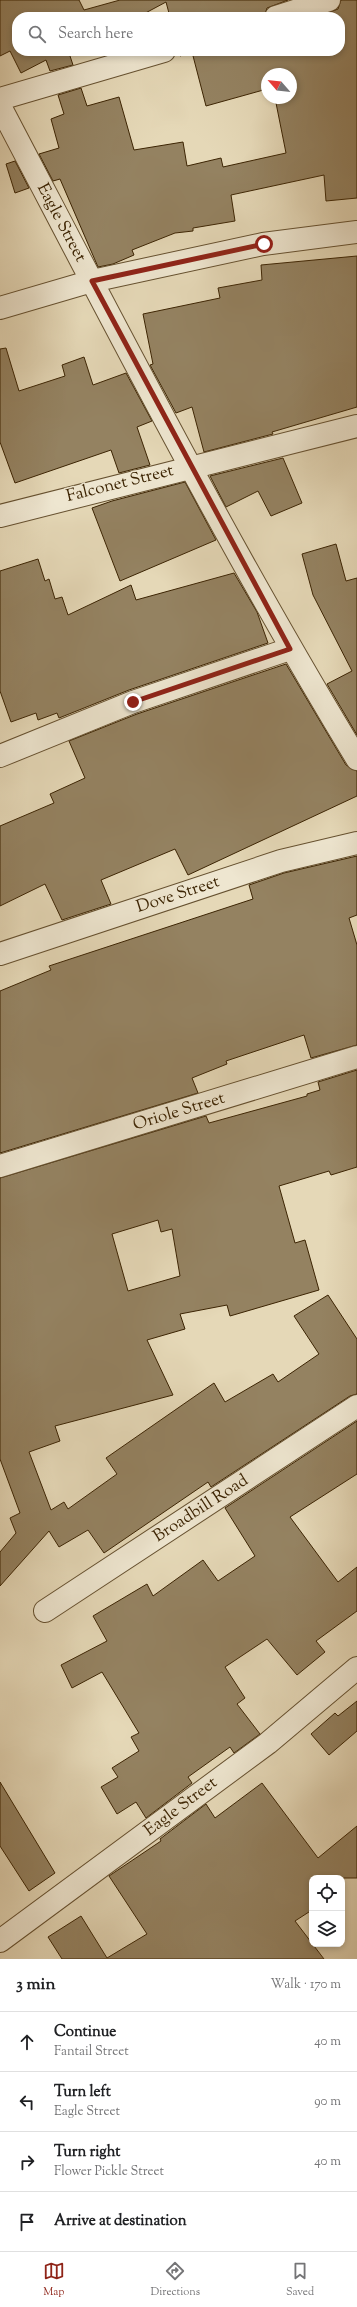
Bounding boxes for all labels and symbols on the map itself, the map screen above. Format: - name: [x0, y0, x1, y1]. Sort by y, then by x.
- north arrow: [261, 68, 297, 104]
- street label: Eagle Street: [30, 179, 92, 267]
- route start: [255, 235, 273, 253]
- street label: Falconet Street: [64, 459, 176, 509]
- route end: [124, 693, 142, 711]
- street label: Dove Street: [133, 870, 223, 920]
- street label: Oriole Street: [130, 1087, 228, 1137]
- street label: Broadbill Road: [149, 1469, 254, 1549]
- street label: Eagle Street: [139, 1771, 223, 1843]

